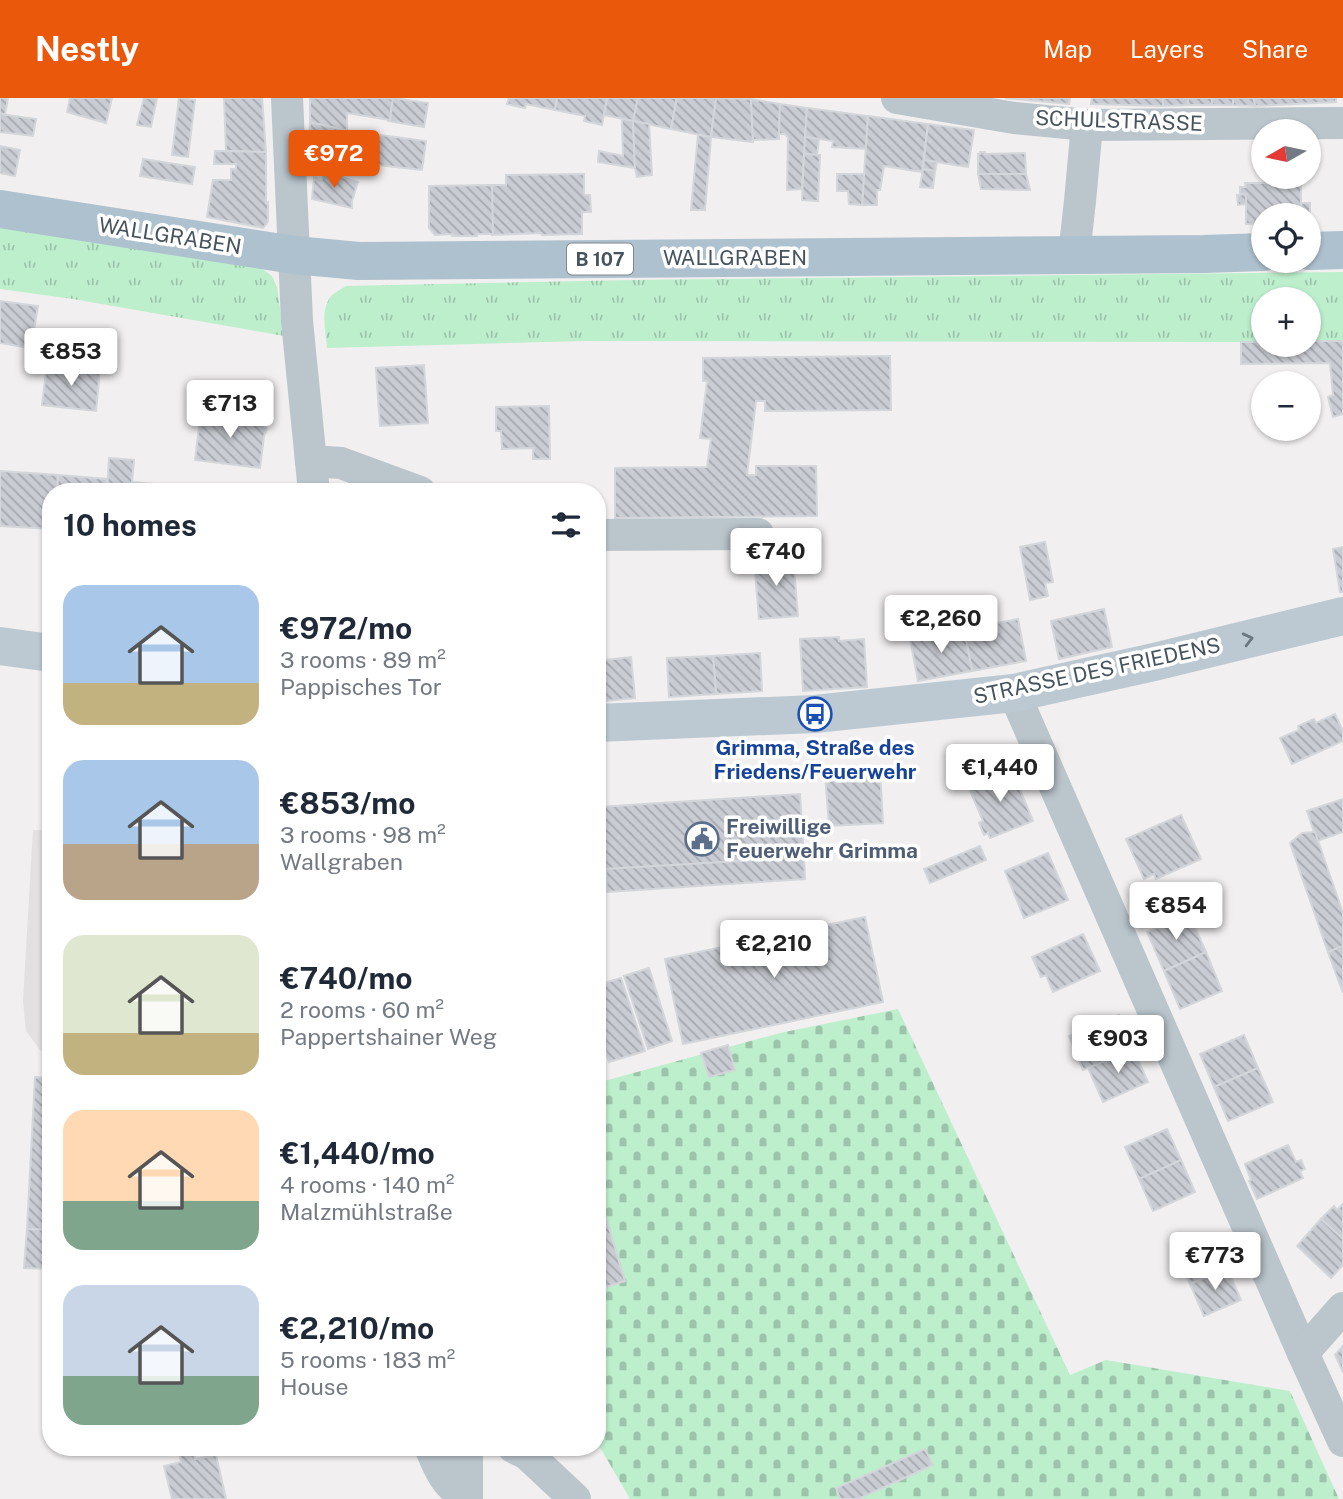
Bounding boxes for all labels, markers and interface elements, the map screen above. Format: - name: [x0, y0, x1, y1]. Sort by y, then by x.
- text: Nestly: [35, 30, 139, 68]
- text: Map: [1043, 35, 1092, 63]
- text: Layers: [1130, 35, 1204, 63]
- text: Share: [1242, 35, 1308, 63]
- street label: SCHULSTRASSE: [1035, 105, 1203, 136]
- north arrow: [1251, 119, 1321, 189]
- map controls: [1251, 119, 1321, 441]
- pin: €972: [293, 130, 375, 190]
- text: €972: [305, 139, 363, 166]
- button: locate: [1251, 203, 1321, 273]
- street label: WALLGRABEN: [97, 212, 243, 259]
- road number: B 107: [567, 244, 633, 274]
- street label: WALLGRABEN: [663, 245, 807, 270]
- button: +: [1251, 287, 1321, 357]
- pin: €853: [30, 328, 112, 388]
- text: €853: [40, 337, 102, 364]
- button: −: [1251, 371, 1321, 441]
- pin: €713: [189, 380, 271, 440]
- text: €713: [203, 389, 257, 416]
- icon: filters: [547, 506, 585, 544]
- text: 10 homes: [63, 507, 197, 543]
- pin: €740: [735, 528, 817, 588]
- text: €740: [746, 537, 806, 564]
- pin: €2,260: [884, 596, 998, 655]
- text: €2,260: [901, 604, 981, 631]
- text: €972/mo: [280, 610, 412, 646]
- icon: home: [119, 613, 203, 697]
- street label: STRASSE DES FRIEDENS: [971, 632, 1223, 709]
- one-way arrow: [1242, 633, 1254, 647]
- text: 3 rooms · 89 m²: [280, 646, 446, 673]
- text: Pappisches Tor: [280, 673, 442, 700]
- bus stop icon: Grimma, Straße des Friedens/Feuerwehr: [796, 695, 834, 733]
- place label: Grimma, Straße des Friedens/Feuerwehr: [714, 735, 917, 784]
- pin: €1,440: [943, 744, 1057, 804]
- text: €1,440: [962, 753, 1038, 780]
- text: €853/mo: [280, 785, 415, 821]
- icon: home: [119, 788, 203, 872]
- place label: Freiwillige Feuerwehr Grimma: [726, 814, 918, 863]
- public building icon: Freiwillige Feuerwehr Grimma: [683, 820, 721, 858]
- text: 3 rooms · 98 m²: [280, 821, 446, 848]
- text: Wallgraben: [280, 848, 403, 875]
- pin: €854: [1135, 882, 1217, 942]
- text: €854: [1145, 891, 1207, 918]
- pin: €2,210: [717, 920, 831, 980]
- text: €2,210: [736, 929, 812, 956]
- text: €740/mo: [280, 960, 413, 996]
- icon: home: [119, 963, 203, 1047]
- text: 2 rooms · 60 m²: [280, 996, 444, 1023]
- pin: €903: [1077, 1016, 1159, 1075]
- text: Pappertshainer Weg: [280, 1023, 497, 1050]
- text: €903: [1088, 1024, 1148, 1051]
- text: €1,440/mo: [280, 1135, 435, 1171]
- icon: home: [119, 1138, 203, 1222]
- text: 4 rooms · 140 m²: [280, 1171, 454, 1198]
- text: Malzmühlstraße: [280, 1198, 453, 1225]
- pin: €773: [1174, 1232, 1256, 1292]
- text: €773: [1185, 1241, 1245, 1268]
- text: €2,210/mo: [280, 1310, 434, 1346]
- icon: home: [119, 1313, 203, 1397]
- text: 5 rooms · 183 m²: [280, 1346, 455, 1373]
- text: House: [280, 1373, 348, 1400]

